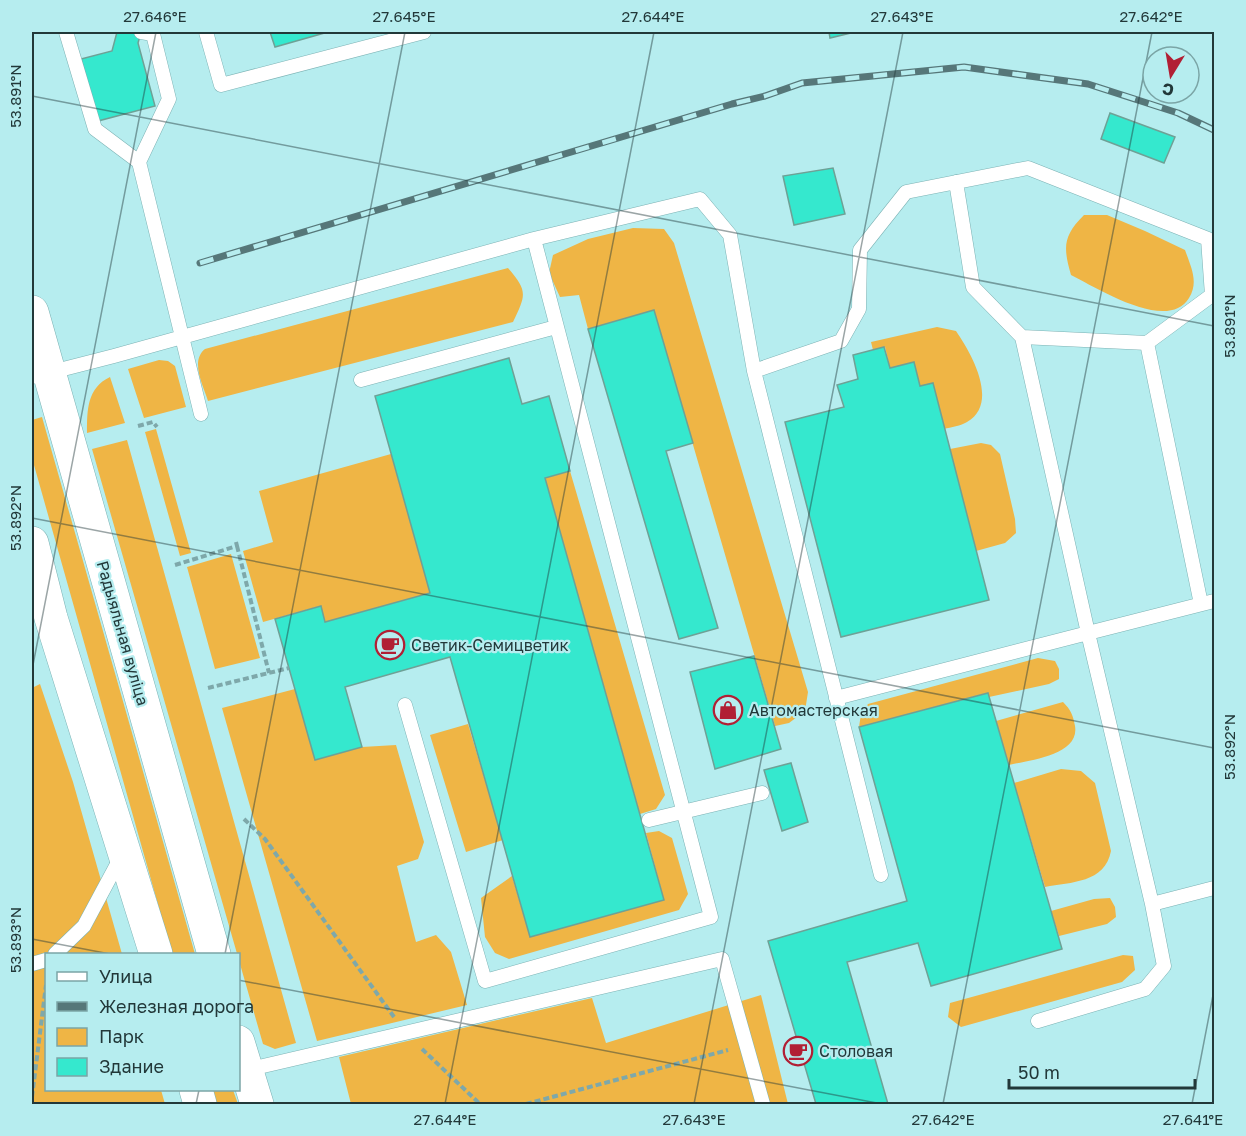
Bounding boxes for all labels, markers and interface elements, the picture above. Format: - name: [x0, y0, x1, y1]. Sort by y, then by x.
- text: 27.646°E: [123, 7, 187, 25]
- text: 27.645°E: [372, 7, 436, 25]
- text: 27.644°E: [622, 7, 684, 25]
- text: 27.643°E: [870, 7, 934, 25]
- text: 27.642°E: [1119, 7, 1183, 25]
- north arrow: [1141, 45, 1201, 105]
- text: 53.891°N: [6, 64, 24, 128]
- text: С: [1161, 79, 1176, 101]
- text: 53.891°N: [1220, 294, 1238, 358]
- text: 53.892°N: [6, 485, 24, 551]
- street label: Радыяльная вуліца: [93, 558, 153, 708]
- cafe icon: Светик-Семицветик: [374, 629, 406, 661]
- place label: Светик-Семицветик: [411, 635, 569, 655]
- shop icon: Автомастерская: [712, 694, 744, 726]
- place label: Автомастерская: [749, 700, 878, 720]
- text: 53.892°N: [1220, 714, 1238, 780]
- text: 53.893°N: [6, 907, 24, 973]
- legend: [45, 953, 240, 1091]
- text: Улица: [99, 965, 153, 987]
- text: Железная дорога: [99, 995, 254, 1017]
- text: Парк: [99, 1025, 144, 1047]
- cafe icon: Столовая: [782, 1035, 814, 1067]
- place label: Столовая: [819, 1041, 893, 1061]
- scale bar: [1009, 1052, 1195, 1090]
- text: Здание: [99, 1055, 164, 1077]
- text: 50 m: [1018, 1061, 1060, 1083]
- text: 27.644°E: [414, 1110, 476, 1128]
- text: 27.643°E: [662, 1110, 726, 1128]
- text: 27.642°E: [911, 1110, 975, 1128]
- text: 27.641°E: [1163, 1110, 1223, 1128]

